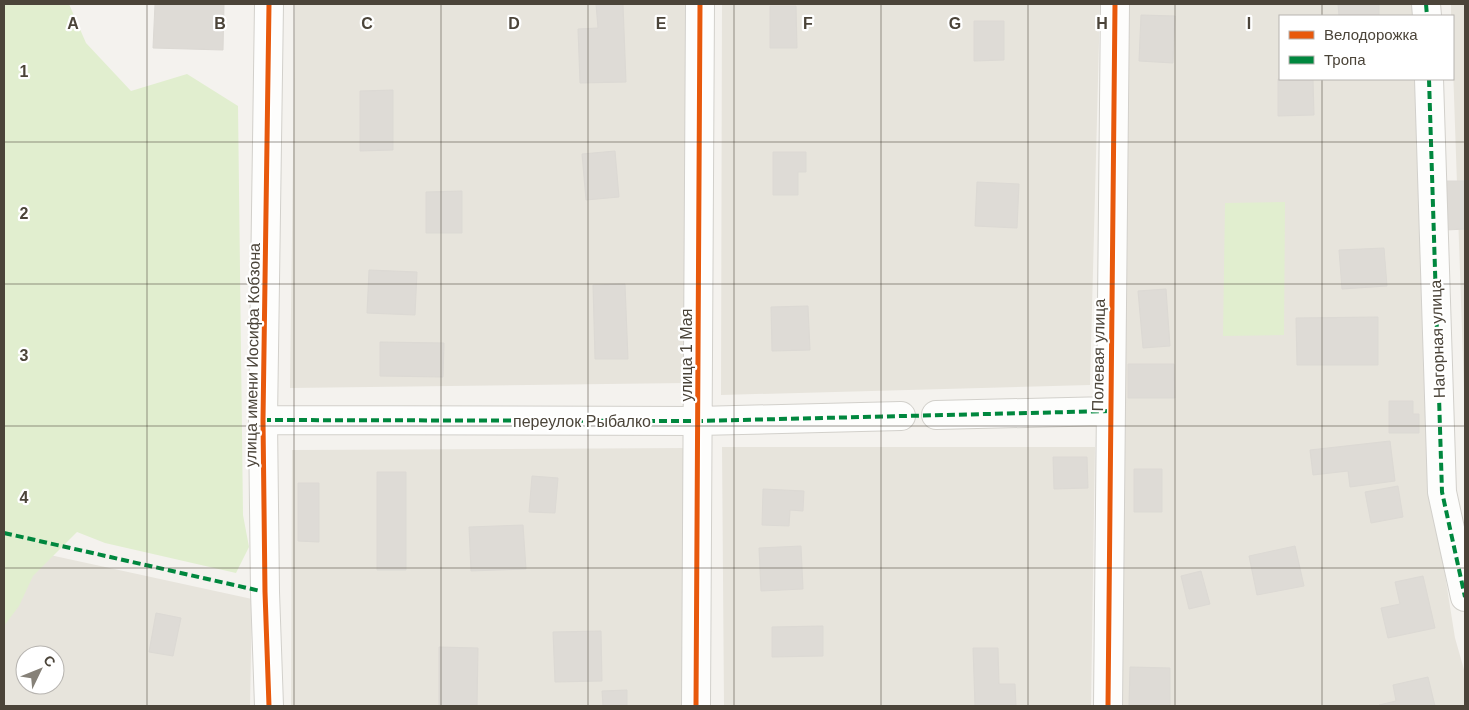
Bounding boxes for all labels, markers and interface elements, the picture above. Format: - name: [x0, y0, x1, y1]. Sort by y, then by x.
- text: A: [67, 15, 79, 32]
- text: B: [214, 15, 226, 32]
- text: C: [361, 15, 373, 32]
- text: D: [508, 15, 520, 32]
- text: E: [656, 15, 667, 32]
- text: F: [803, 15, 813, 32]
- text: G: [949, 15, 961, 32]
- text: H: [1096, 15, 1108, 32]
- text: I: [1247, 15, 1251, 32]
- legend: [1279, 15, 1454, 80]
- text: Велодорожка: [1324, 26, 1418, 43]
- text: Тропа: [1324, 51, 1366, 68]
- text: 1: [20, 63, 29, 80]
- text: 2: [20, 205, 29, 222]
- street label: улица имени Иосифа Кобзона: [242, 243, 263, 467]
- street label: Нагорная улица: [1427, 279, 1448, 399]
- street label: Полевая улица: [1089, 298, 1108, 411]
- street label: улица 1 Мая: [678, 309, 695, 401]
- text: 3: [20, 347, 29, 364]
- street label: переулок Рыбалко: [513, 413, 651, 430]
- text: 4: [20, 489, 29, 506]
- north arrow: [15, 645, 65, 695]
- text: С: [40, 652, 59, 670]

